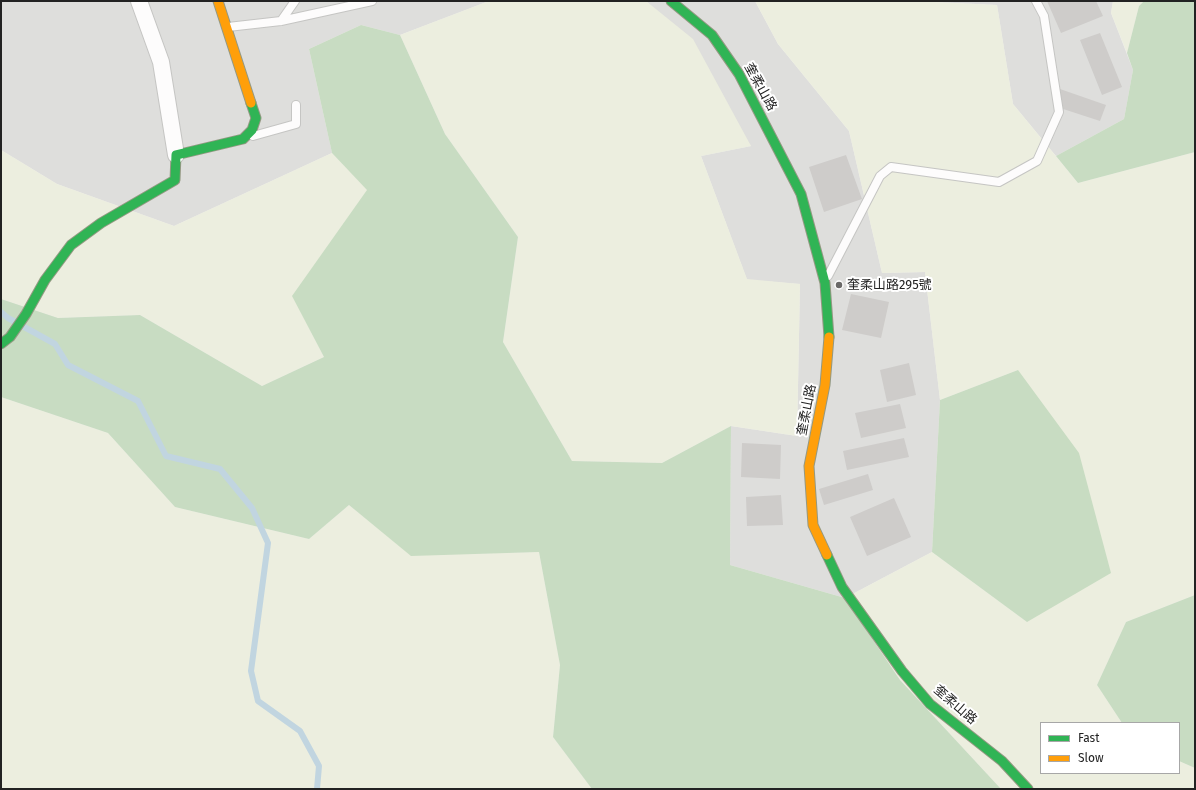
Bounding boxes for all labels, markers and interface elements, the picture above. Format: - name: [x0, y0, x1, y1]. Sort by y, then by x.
- street label: 奎柔山路: [741, 60, 779, 114]
- place label: 奎柔山路295號: [847, 277, 932, 293]
- marker: 奎柔山路295號: [834, 280, 844, 290]
- street label: 奎柔山路: [794, 383, 820, 437]
- street label: 奎柔山路: [930, 682, 980, 728]
- legend: [1040, 722, 1180, 774]
- text: Fast: [1078, 731, 1100, 745]
- text: Slow: [1078, 751, 1104, 765]

